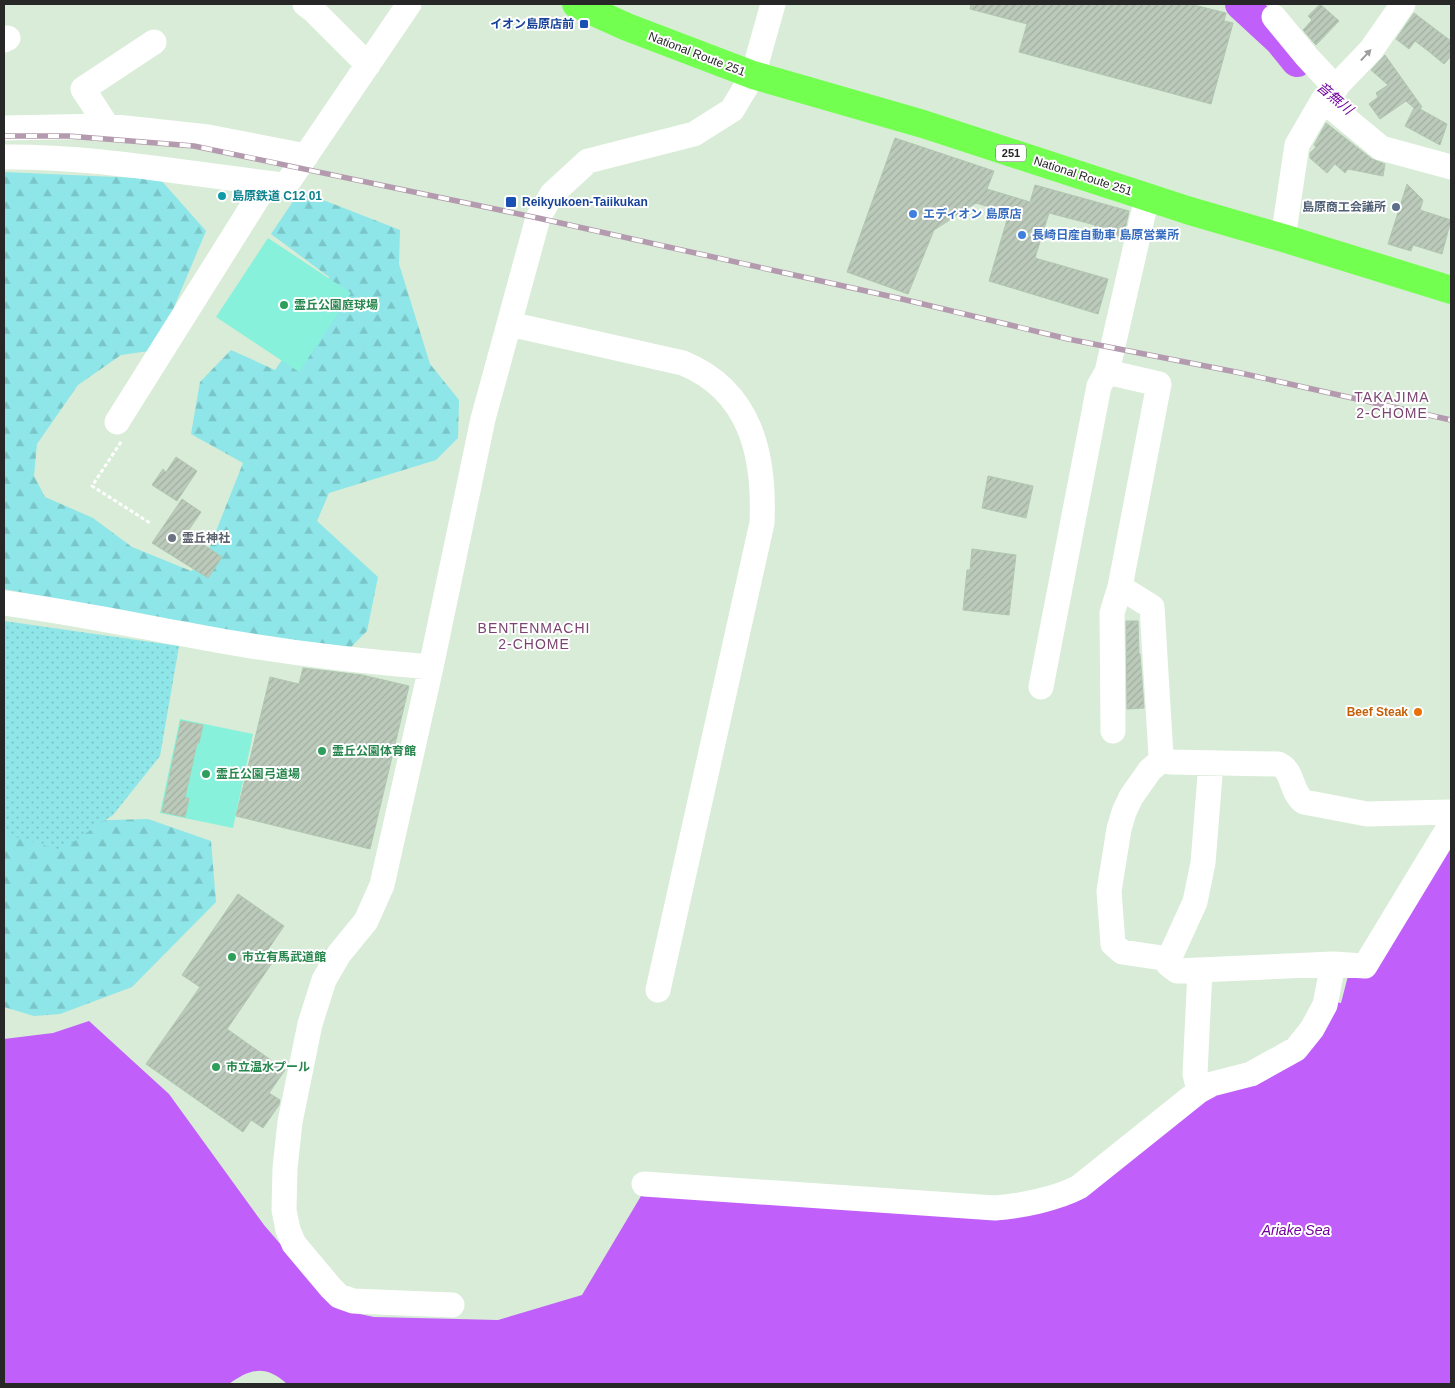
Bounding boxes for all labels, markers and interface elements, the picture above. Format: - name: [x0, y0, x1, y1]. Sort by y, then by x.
- place label: イオン島原店前: [490, 17, 574, 31]
- marker: イオン島原店前: [578, 18, 590, 30]
- street label: National Route 251: [647, 29, 748, 79]
- one-way arrow: [1360, 50, 1372, 62]
- water label: 音無川: [1314, 78, 1358, 119]
- road number: 251: [996, 144, 1026, 162]
- street label: National Route 251: [1032, 153, 1134, 199]
- place label: 島原鉄道 C12 01: [232, 189, 322, 203]
- marker: 島原鉄道 C12 01: [216, 190, 228, 202]
- marker: Reikyukoen-Taiikukan: [504, 195, 518, 209]
- place label: Reikyukoen-Taiikukan: [522, 195, 648, 209]
- place label: 島原商工会議所: [1302, 200, 1386, 214]
- marker: 島原商工会議所: [1390, 201, 1402, 213]
- place label: エディオン 島原店: [923, 207, 1022, 221]
- marker: エディオン 島原店: [907, 208, 919, 220]
- place label: 長崎日産自動車 島原営業所: [1032, 228, 1179, 242]
- marker: 長崎日産自動車 島原営業所: [1016, 229, 1028, 241]
- place label: 霊丘公園庭球場: [294, 298, 378, 312]
- marker: 霊丘公園庭球場: [278, 299, 290, 311]
- district label: TAKAJIMA 2-CHOME: [1354, 389, 1430, 421]
- place label: 霊丘神社: [182, 531, 230, 545]
- marker: 霊丘神社: [166, 532, 178, 544]
- district label: BENTENMACHI 2-CHOME: [478, 620, 590, 652]
- place label: Beef Steak: [1347, 705, 1408, 719]
- marker: Beef Steak: [1412, 706, 1424, 718]
- place label: 霊丘公園体育館: [332, 744, 416, 758]
- marker: 霊丘公園体育館: [316, 745, 328, 757]
- place label: 霊丘公園弓道場: [216, 767, 300, 781]
- marker: 霊丘公園弓道場: [200, 768, 212, 780]
- place label: 市立有馬武道館: [242, 950, 326, 964]
- marker: 市立有馬武道館: [226, 951, 238, 963]
- place label: 市立温水プール: [226, 1060, 310, 1074]
- marker: 市立温水プール: [210, 1061, 222, 1073]
- water label: Ariake Sea: [1261, 1222, 1330, 1238]

